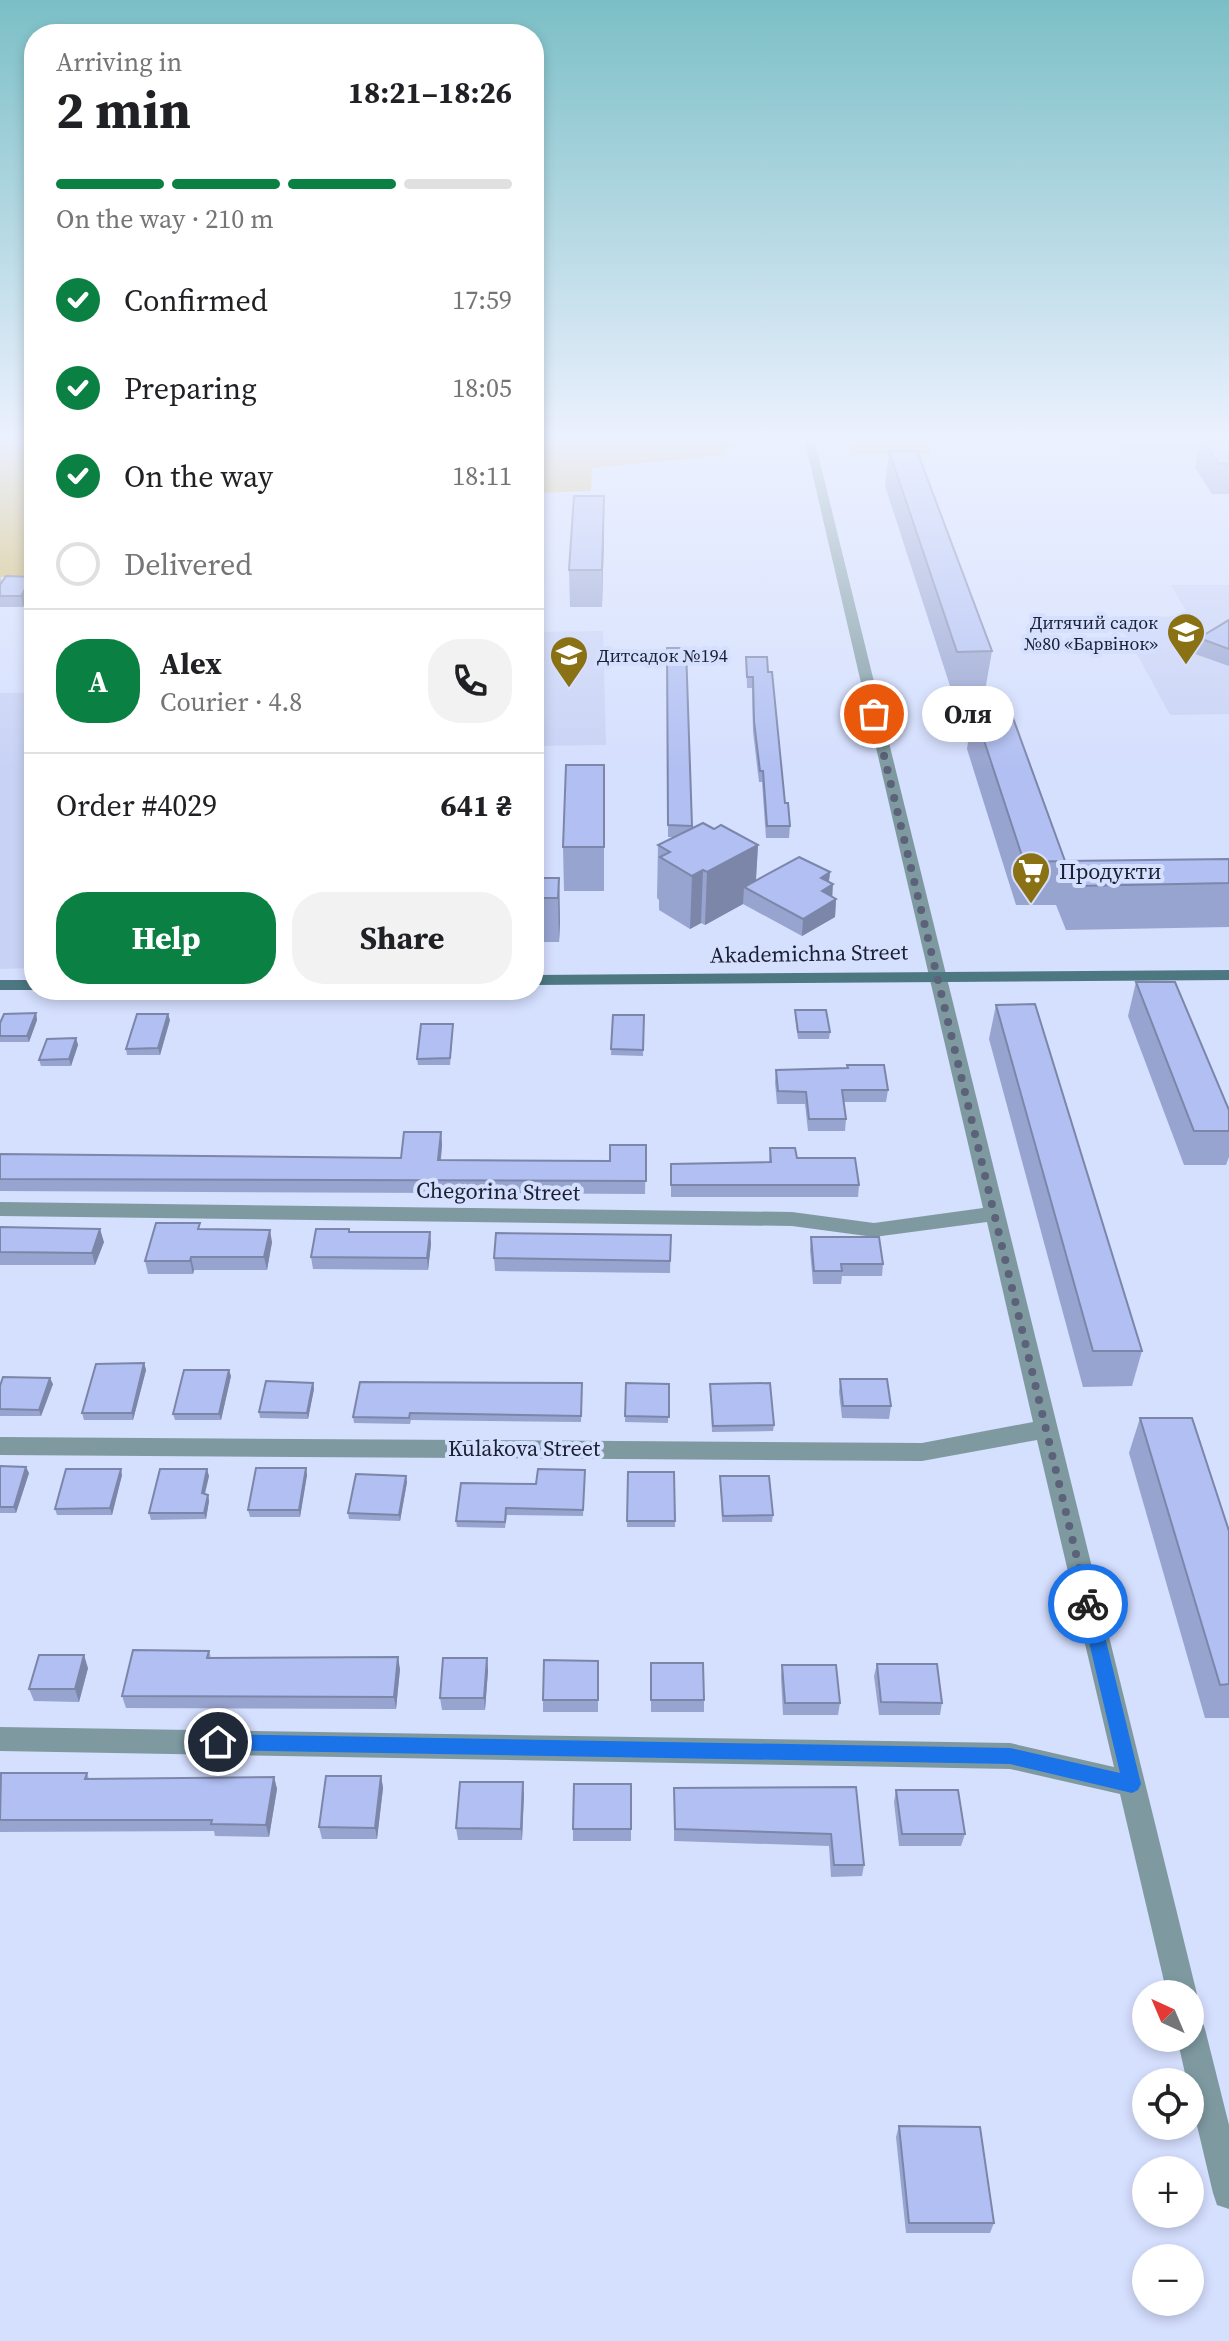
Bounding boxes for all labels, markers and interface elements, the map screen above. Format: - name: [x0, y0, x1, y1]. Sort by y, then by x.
- text: Arriving in: [56, 44, 182, 80]
- text: 18:21–18:26: [348, 72, 512, 113]
- text: 2 min: [56, 74, 191, 145]
- text: On the way · 210 m: [56, 201, 274, 237]
- icon: check: [56, 278, 100, 322]
- text: Confirmed: [124, 280, 268, 321]
- text: 17:59: [452, 282, 512, 318]
- icon: check: [56, 366, 100, 410]
- text: Preparing: [124, 368, 257, 409]
- text: 18:05: [452, 370, 512, 406]
- icon: check: [56, 454, 100, 498]
- text: On the way: [124, 456, 273, 497]
- text: 18:11: [452, 458, 512, 494]
- text: Delivered: [124, 544, 252, 585]
- place label: Дитячий садок №80 «Барвінок»: [1024, 610, 1158, 656]
- school or university icon: Дитячий садок №80 «Барвінок»: [1165, 611, 1207, 666]
- school or university icon: Дитсадок №194: [548, 634, 590, 689]
- button: phone: [428, 639, 512, 723]
- text: Alex: [160, 643, 222, 684]
- place label: Дитсадок №194: [597, 643, 728, 668]
- text: A: [88, 661, 108, 702]
- pin: [840, 680, 908, 748]
- text: Courier · 4.8: [160, 684, 302, 720]
- callout: Оля: [922, 686, 1014, 742]
- icon: bag: [852, 692, 896, 736]
- text: Оля: [944, 696, 992, 732]
- text: Order #4029: [56, 785, 217, 826]
- text: 641 ₴: [441, 785, 512, 826]
- supermarket icon: Продукти: [1010, 850, 1052, 905]
- place label: Продукти: [1059, 856, 1161, 886]
- button: Help: [56, 892, 276, 984]
- button: Share: [292, 892, 512, 984]
- street label: Akademichna Street: [710, 936, 909, 970]
- street label: Chegorina Street: [416, 1175, 581, 1207]
- street label: Kulakova Street: [448, 1433, 601, 1463]
- courier: [1048, 1564, 1128, 1644]
- icon: bike: [1066, 1582, 1110, 1626]
- pin: [184, 1708, 252, 1776]
- icon: home: [196, 1720, 240, 1764]
- north arrow: [1132, 1980, 1204, 2052]
- map controls: [1132, 1980, 1204, 2316]
- button: locate: [1132, 2068, 1204, 2140]
- button: +: [1132, 2156, 1204, 2228]
- button: −: [1132, 2244, 1204, 2316]

